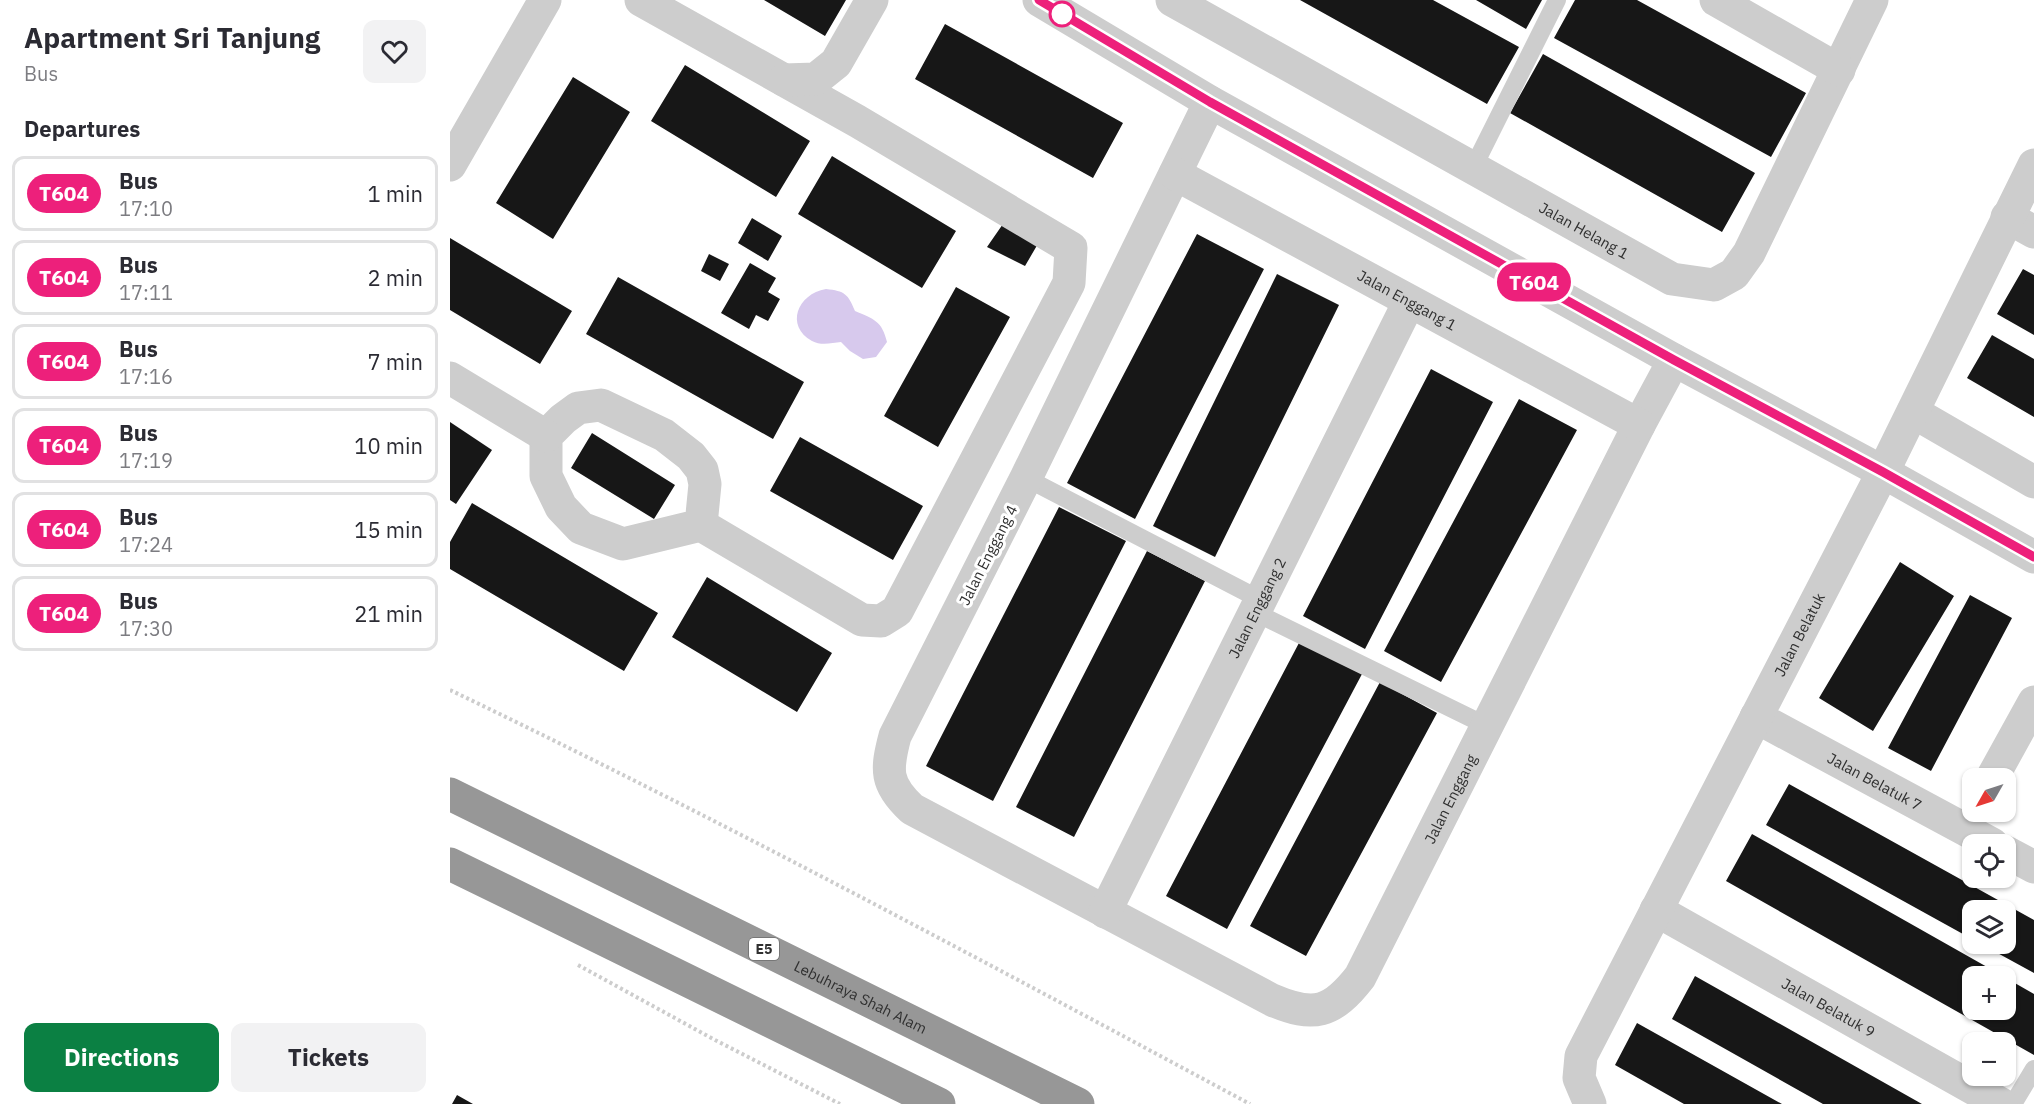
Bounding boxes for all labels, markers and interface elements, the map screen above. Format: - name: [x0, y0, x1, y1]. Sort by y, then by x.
- unlabelled marker: [1049, 1, 1075, 27]
- text: Apartment Sri Tanjung: [24, 19, 320, 56]
- button: heart: [363, 20, 426, 83]
- text: Bus: [24, 60, 58, 87]
- text: Departures: [24, 114, 140, 143]
- text: Bus: [119, 166, 158, 195]
- text: T604: [39, 179, 89, 207]
- text: 1 min: [367, 179, 423, 208]
- text: 17:10: [119, 195, 173, 222]
- street label: Jalan Helang 1: [1536, 197, 1632, 263]
- text: Bus: [119, 250, 158, 279]
- line badge: T604: [1492, 262, 1576, 302]
- text: T604: [39, 263, 89, 291]
- text: 2 min: [367, 263, 423, 292]
- street label: Jalan Enggang 1: [1354, 265, 1460, 334]
- text: T604: [1509, 268, 1559, 296]
- text: 17:11: [119, 279, 173, 306]
- text: Bus: [119, 334, 158, 363]
- text: T604: [39, 347, 89, 375]
- text: 7 min: [367, 347, 423, 376]
- text: 17:16: [119, 363, 173, 390]
- text: Bus: [119, 418, 158, 447]
- text: T604: [39, 431, 89, 459]
- text: 10 min: [354, 431, 423, 460]
- text: 17:19: [119, 447, 173, 474]
- text: Bus: [119, 502, 158, 531]
- street label: Jalan Enggang 4: [955, 502, 1021, 608]
- text: T604: [39, 515, 89, 543]
- text: 15 min: [354, 515, 423, 544]
- text: 17:24: [119, 531, 173, 558]
- street label: Jalan Enggang 2: [1224, 554, 1290, 661]
- text: Bus: [119, 586, 158, 615]
- street label: Jalan Belatuk: [1770, 589, 1829, 679]
- text: T604: [39, 599, 89, 627]
- text: 21 min: [354, 599, 423, 628]
- text: 17:30: [119, 615, 173, 642]
- street label: Jalan Belatuk 7: [1824, 748, 1925, 814]
- street label: Jalan Enggang: [1420, 751, 1481, 846]
- north arrow: [1962, 768, 2016, 822]
- map controls: [1962, 768, 2016, 1086]
- button: locate: [1962, 834, 2016, 888]
- button: layers: [1962, 900, 2016, 954]
- road number: E5: [749, 938, 779, 960]
- street label: Lebuhraya Shah Alam: [791, 956, 930, 1038]
- button: +: [1962, 966, 2016, 1020]
- street label: Jalan Belatuk 9: [1778, 973, 1879, 1041]
- button: Directions: [24, 1023, 219, 1092]
- button: Tickets: [231, 1023, 426, 1092]
- button: −: [1962, 1032, 2016, 1086]

